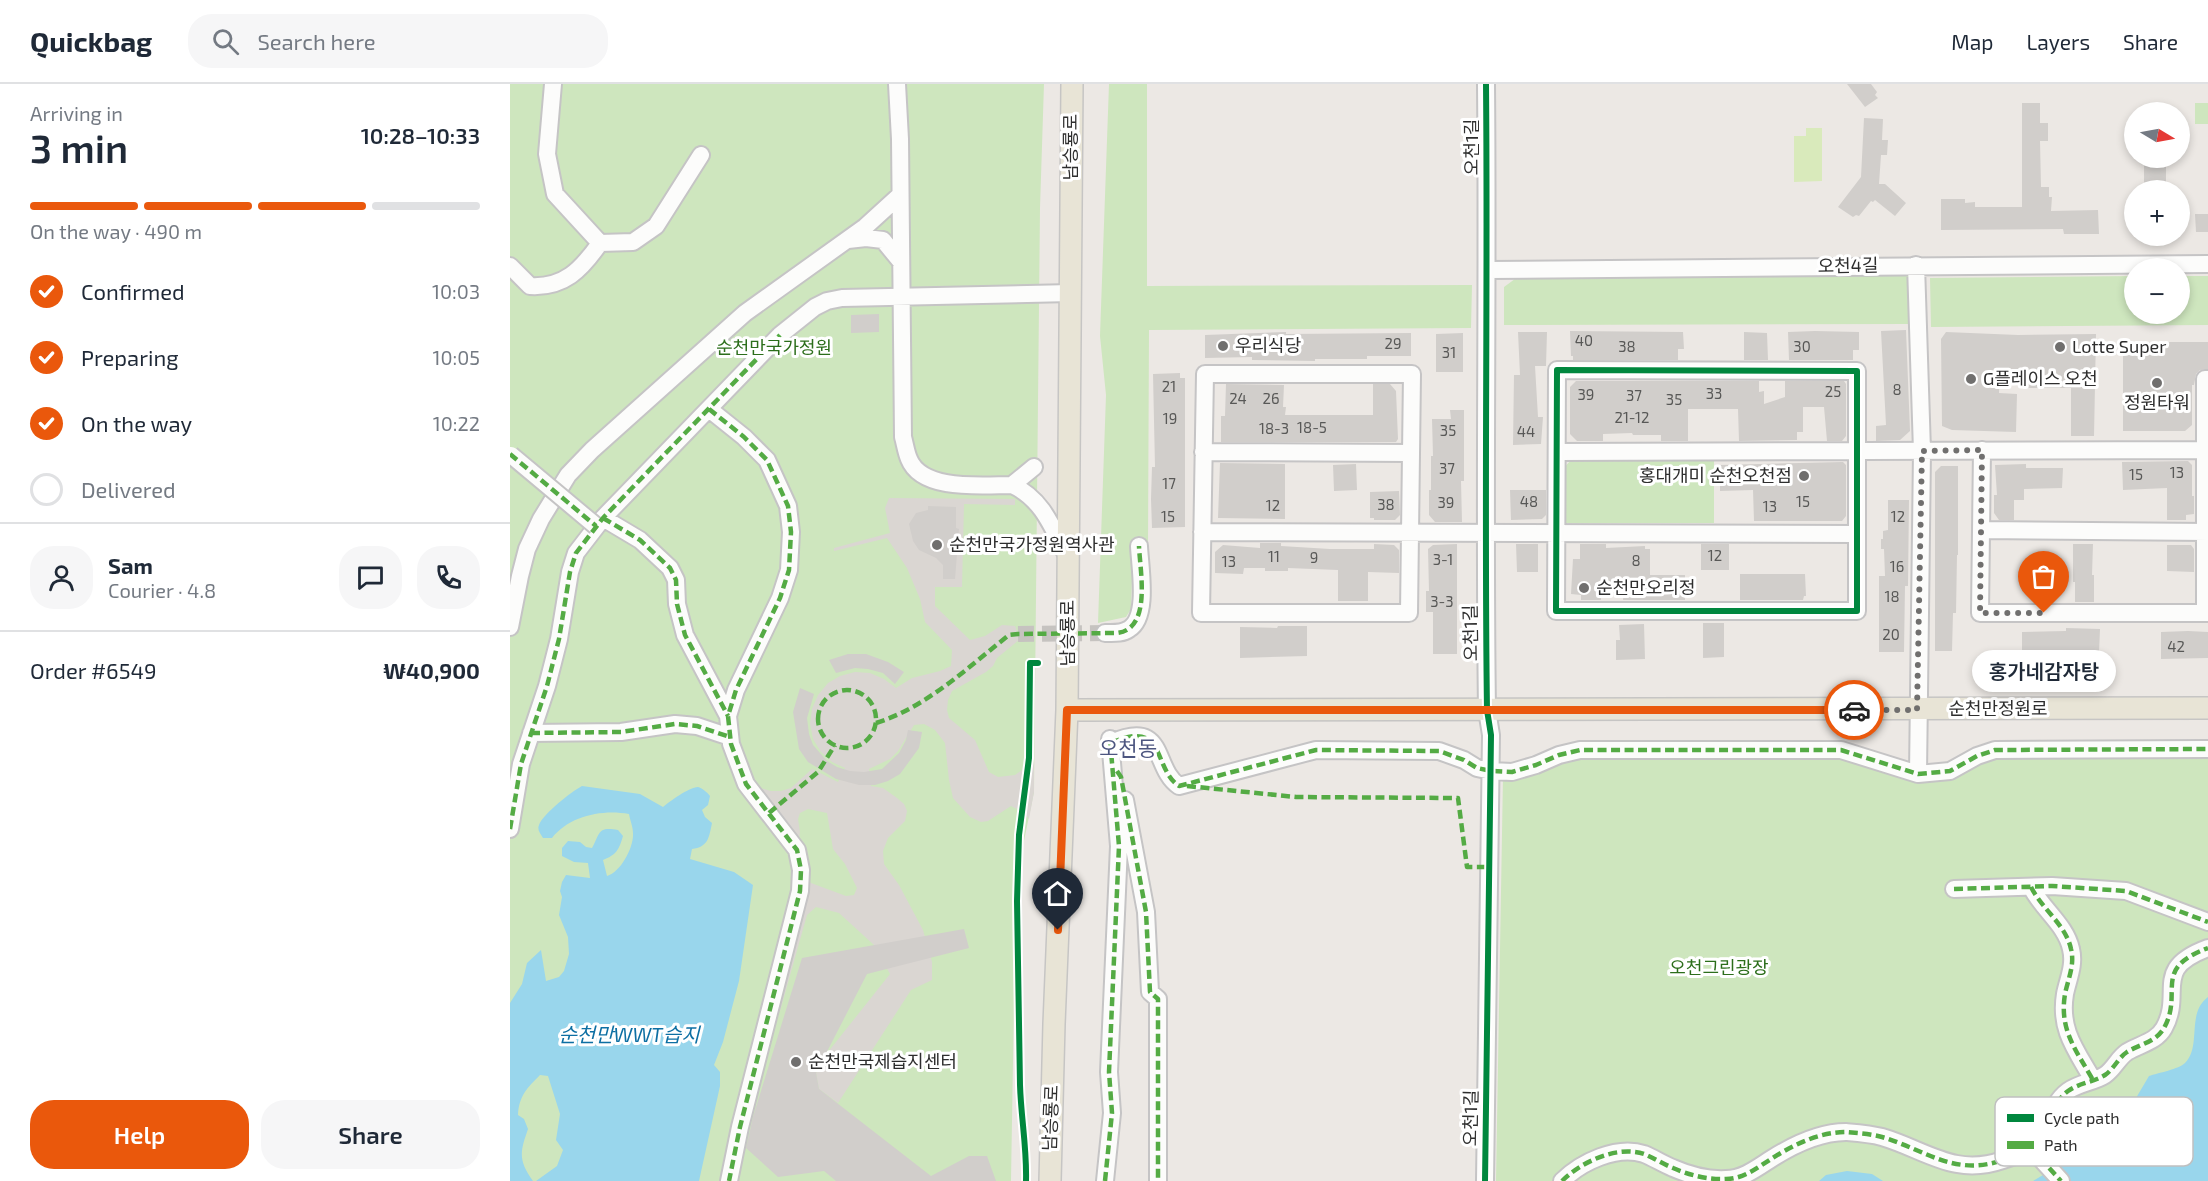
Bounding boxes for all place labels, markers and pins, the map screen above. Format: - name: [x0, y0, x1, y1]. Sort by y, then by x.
- place label: 우리식당: [1235, 334, 1301, 356]
- place label: Lotte Super: [2072, 335, 2167, 357]
- marker: 우리식당: [1216, 339, 1230, 353]
- marker: Lotte Super: [2053, 340, 2067, 354]
- place label: G플레이스 오천: [1983, 367, 2098, 389]
- marker: G플레이스 오천: [1964, 372, 1978, 386]
- marker: 정원타워: [2150, 376, 2164, 390]
- place label: 정원타워: [2124, 391, 2190, 413]
- place label: 홍대개미 순천오천점: [1639, 464, 1792, 486]
- marker: 홍대개미 순천오천점: [1797, 469, 1811, 483]
- place label: 순천만국가정원역사관: [949, 533, 1115, 555]
- marker: 순천만국가정원역사관: [930, 538, 944, 552]
- pin: [2018, 551, 2069, 613]
- place label: 순천만오리정: [1596, 576, 1695, 598]
- marker: 순천만오리정: [1577, 581, 1591, 595]
- callout: 홍가네감자탕: [1972, 649, 2116, 691]
- pin: [1032, 868, 1083, 930]
- place label: 순천만국제습지센터: [808, 1050, 957, 1072]
- marker: 순천만국제습지센터: [789, 1055, 803, 1069]

